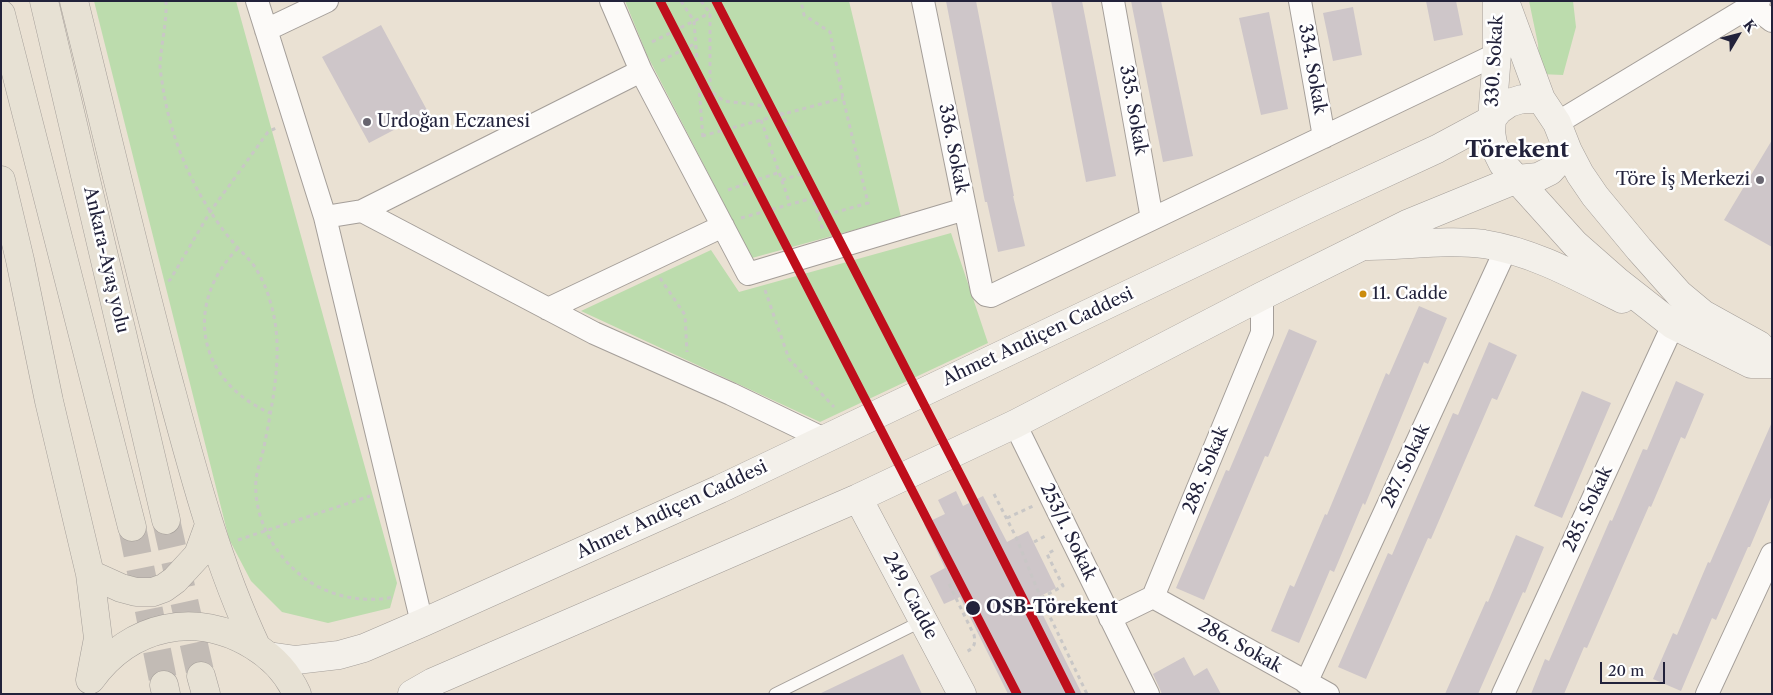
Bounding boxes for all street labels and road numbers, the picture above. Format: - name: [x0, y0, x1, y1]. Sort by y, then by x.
- street label: 330. Sokak: [1482, 14, 1508, 108]
- street label: 334. Sokak: [1293, 22, 1331, 116]
- street label: 335. Sokak: [1114, 63, 1152, 157]
- street label: 336. Sokak: [934, 102, 972, 196]
- street label: Ankara-Ayaş yolu: [79, 185, 133, 335]
- street label: Ahmet Andiçen Caddesi: [939, 283, 1137, 391]
- street label: 287. Sokak: [1377, 421, 1435, 511]
- street label: 288. Sokak: [1179, 423, 1233, 517]
- street label: Ahmet Andiçen Caddesi: [573, 456, 771, 564]
- street label: 285. Sokak: [1559, 463, 1617, 555]
- street label: 253/1. Sokak: [1035, 480, 1101, 584]
- street label: 249. Cadde: [878, 549, 942, 643]
- street label: 286. Sokak: [1194, 614, 1286, 678]

